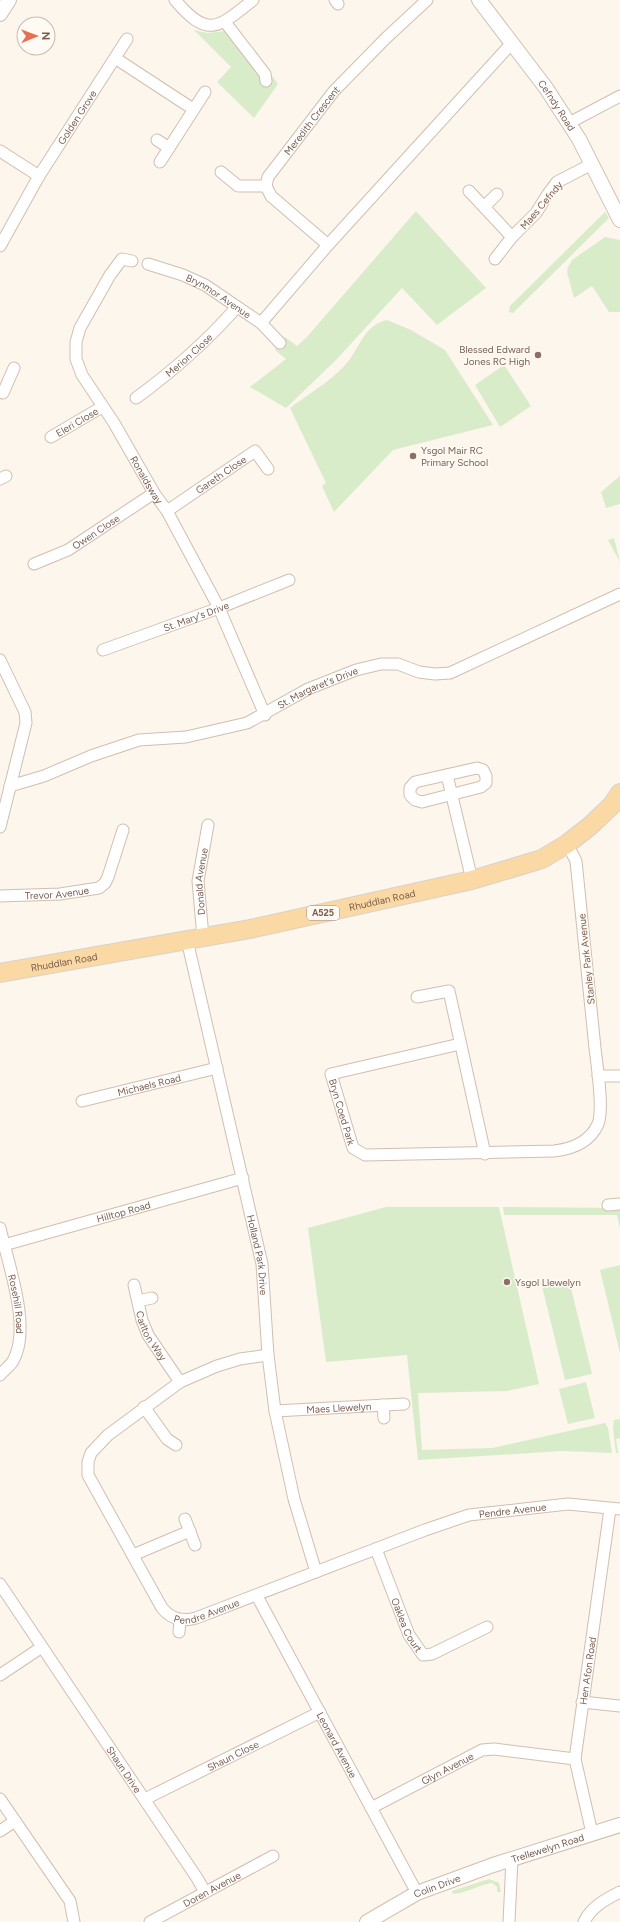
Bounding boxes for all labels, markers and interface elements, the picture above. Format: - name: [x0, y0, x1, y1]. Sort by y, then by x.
- north arrow: [16, 16, 56, 56]
- text: N: [39, 31, 52, 40]
- street label: Cefndy Road: [535, 77, 578, 134]
- street label: Meredith Crescent: [281, 83, 343, 158]
- street label: Golden Grove: [55, 87, 100, 147]
- street label: Maes Cefndy: [517, 178, 566, 232]
- street label: Brynmor Avenue: [184, 271, 254, 322]
- street label: Merion Close: [163, 331, 216, 380]
- place label: Blessed Edward Jones RC High: [459, 343, 530, 368]
- marker: Blessed Edward Jones RC High: [533, 350, 543, 360]
- street label: Eleri Close: [53, 404, 101, 440]
- place label: Ysgol Mair RC Primary School: [421, 444, 488, 469]
- marker: Ysgol Mair RC Primary School: [408, 451, 418, 461]
- street label: Gareth Close: [193, 453, 249, 497]
- street label: Ronaldsway: [127, 454, 166, 507]
- street label: Owen Close: [70, 511, 123, 553]
- street label: St. Mary's Drive: [162, 598, 232, 635]
- street label: St. Margaret's Drive: [275, 664, 360, 712]
- street label: Donald Avenue: [192, 846, 211, 916]
- street label: Trevor Avenue: [25, 884, 90, 902]
- street label: Rhuddlan Road: [348, 887, 417, 914]
- road number: A525: [307, 906, 339, 920]
- street label: Stanley Park Avenue: [575, 912, 598, 1005]
- street label: Rhuddlan Road: [30, 950, 99, 974]
- street label: Michaels Road: [116, 1071, 182, 1099]
- street label: Bryn Coed Park: [326, 1077, 358, 1147]
- street label: Hilltop Road: [95, 1198, 152, 1226]
- street label: Holland Park Drive: [244, 1214, 270, 1296]
- street label: Rosehill Road: [5, 1273, 26, 1334]
- place label: Ysgol Llewelyn: [515, 1276, 581, 1289]
- marker: Ysgol Llewelyn: [502, 1277, 512, 1287]
- street label: Carlton Way: [133, 1309, 170, 1364]
- street label: Maes Llewelyn: [306, 1400, 372, 1416]
- street label: Pendre Avenue: [478, 1500, 548, 1521]
- street label: Pendre Avenue: [172, 1596, 242, 1627]
- street label: Oaklea Court: [388, 1596, 425, 1655]
- street label: Hen Afon Road: [577, 1636, 599, 1706]
- street label: Leonard Avenue: [314, 1710, 360, 1781]
- street label: Shaun Close: [205, 1737, 261, 1774]
- street label: Shaun Drive: [103, 1744, 144, 1796]
- street label: Glyn Avenue: [419, 1749, 476, 1788]
- street label: Trellewelyn Road: [510, 1831, 586, 1866]
- street label: Doren Avenue: [181, 1868, 243, 1910]
- street label: Colin Drive: [412, 1871, 463, 1901]

